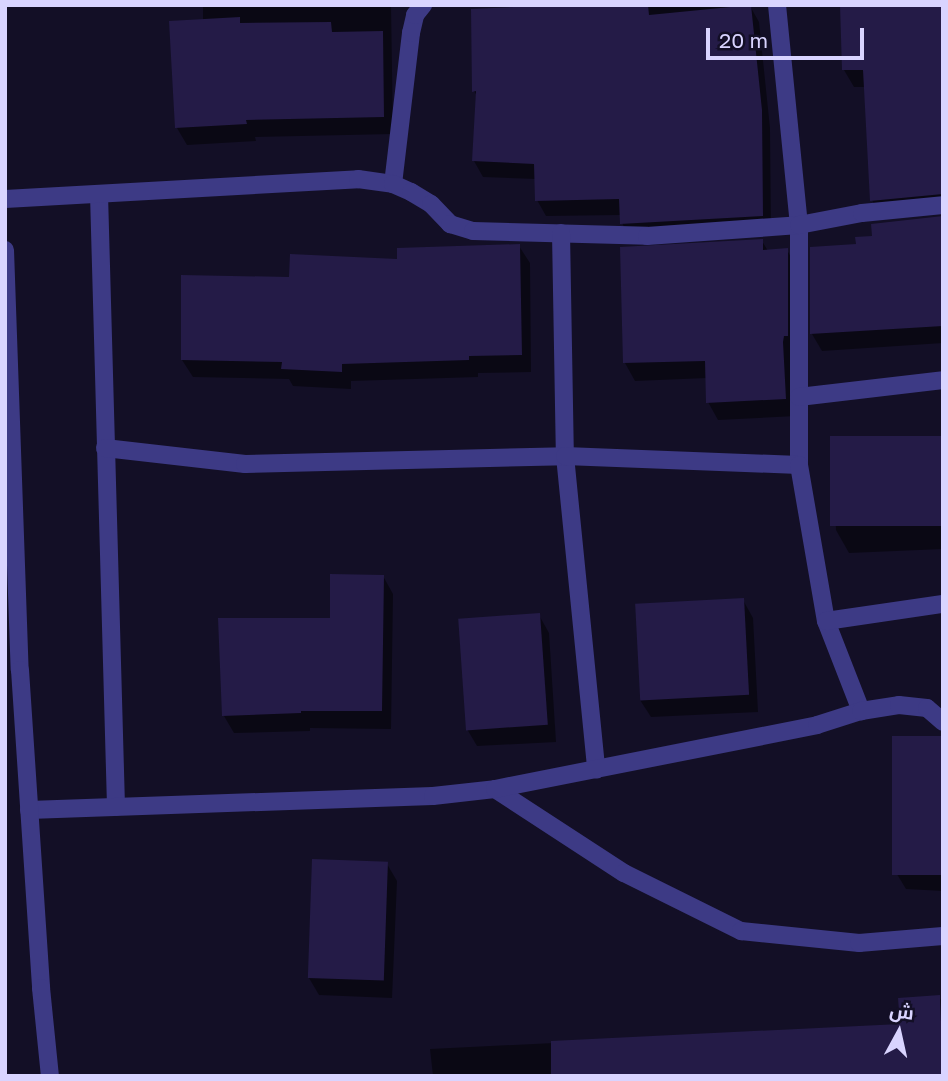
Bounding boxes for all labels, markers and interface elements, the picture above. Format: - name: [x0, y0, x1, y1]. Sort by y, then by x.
- scale bar: [710, 14, 867, 58]
- text: 20 m: [719, 27, 768, 53]
- north arrow: [864, 997, 934, 1067]
- text: ش: [888, 998, 916, 1024]

